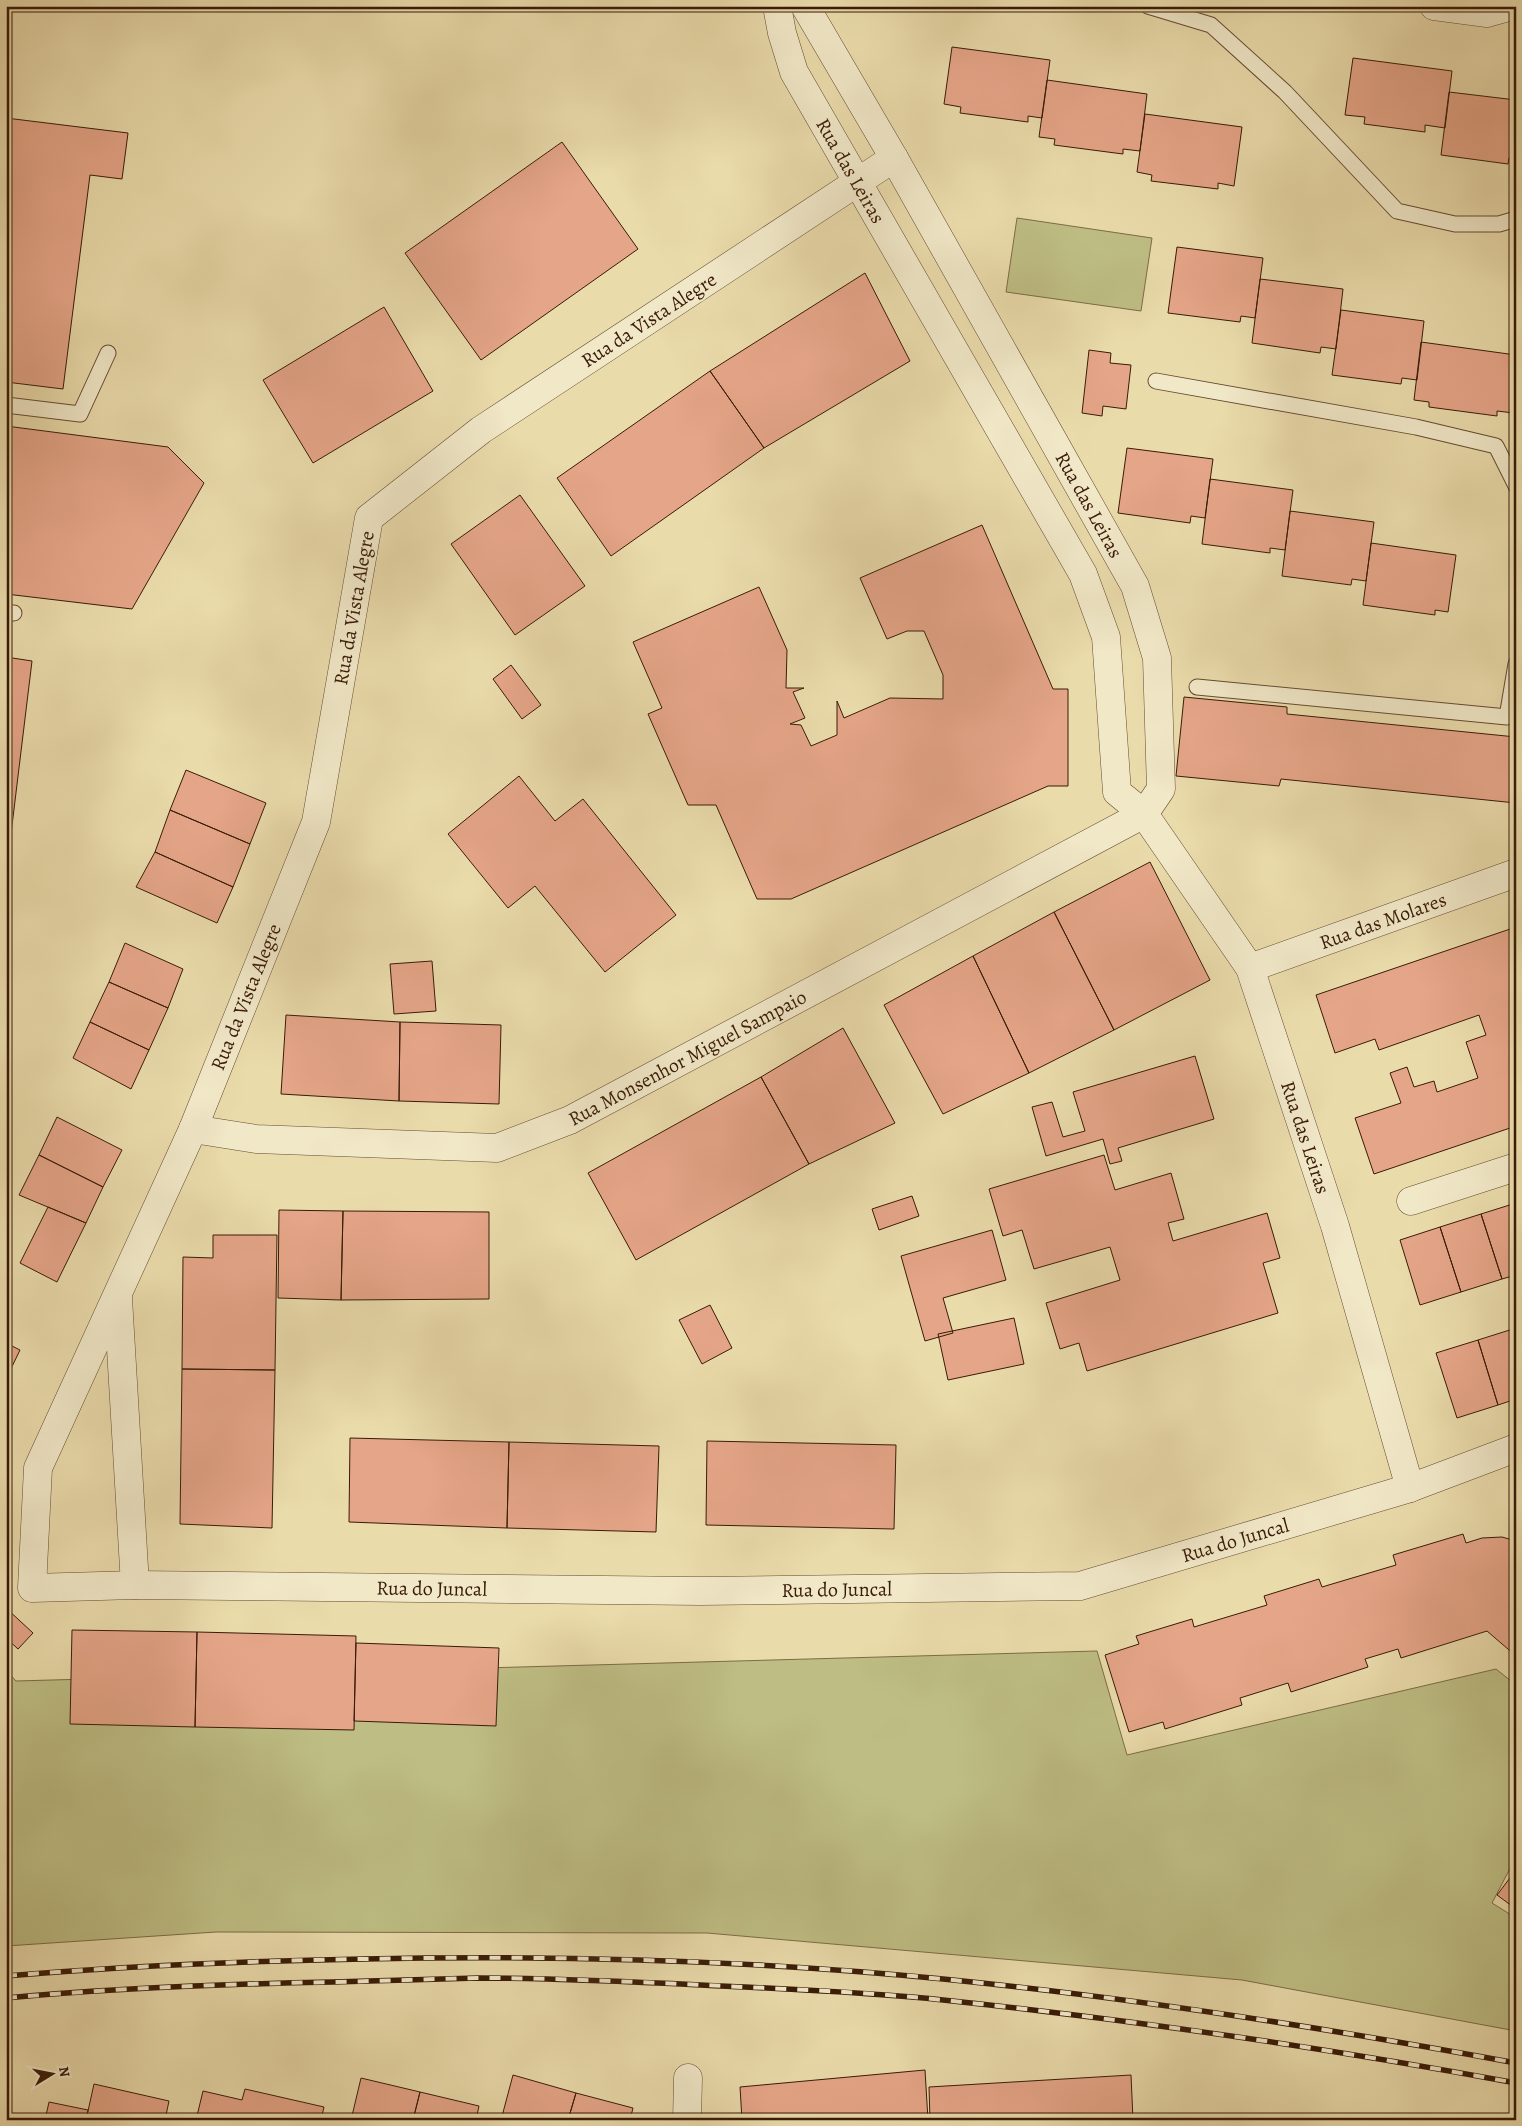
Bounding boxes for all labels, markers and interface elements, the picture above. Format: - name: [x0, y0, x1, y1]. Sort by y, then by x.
- street label: Rua das Leiras: [810, 113, 892, 228]
- street label: Rua da Vista Alegre: [576, 266, 722, 374]
- street label: Rua das Leiras: [1049, 447, 1129, 563]
- street label: Rua da Vista Alegre: [327, 529, 381, 687]
- street label: Rua das Molares: [1316, 885, 1450, 956]
- street label: Rua da Vista Alegre: [204, 920, 288, 1074]
- street label: Rua Monsenhor Miguel Sampaio: [563, 983, 811, 1132]
- street label: Rua das Leiras: [1275, 1077, 1337, 1197]
- street label: Rua do Juncal: [1178, 1511, 1292, 1569]
- street label: Rua do Juncal: [376, 1574, 487, 1602]
- street label: Rua do Juncal: [781, 1575, 892, 1603]
- north arrow: [28, 2048, 78, 2098]
- text: N: [54, 2065, 75, 2079]

